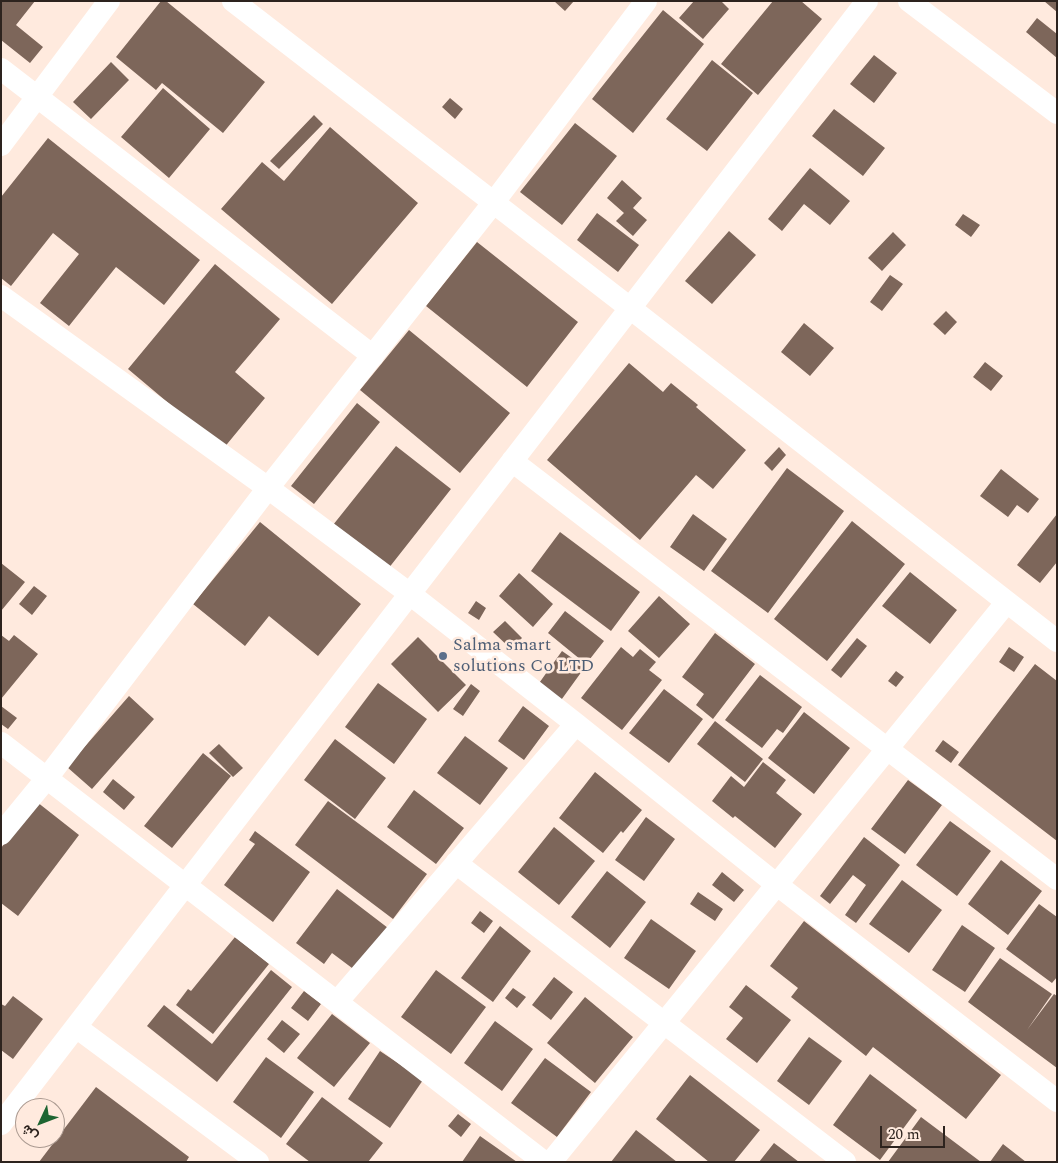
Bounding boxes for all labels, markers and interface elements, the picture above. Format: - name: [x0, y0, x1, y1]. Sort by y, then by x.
- place label: Salma smart solutions Co LTD: [453, 635, 594, 678]
- marker: Salma smart solutions Co LTD: [437, 650, 449, 662]
- north arrow: [15, 1098, 65, 1148]
- scale bar: [883, 1116, 948, 1148]
- text: ش: [16, 1120, 43, 1146]
- text: 20 m: [888, 1123, 920, 1146]

